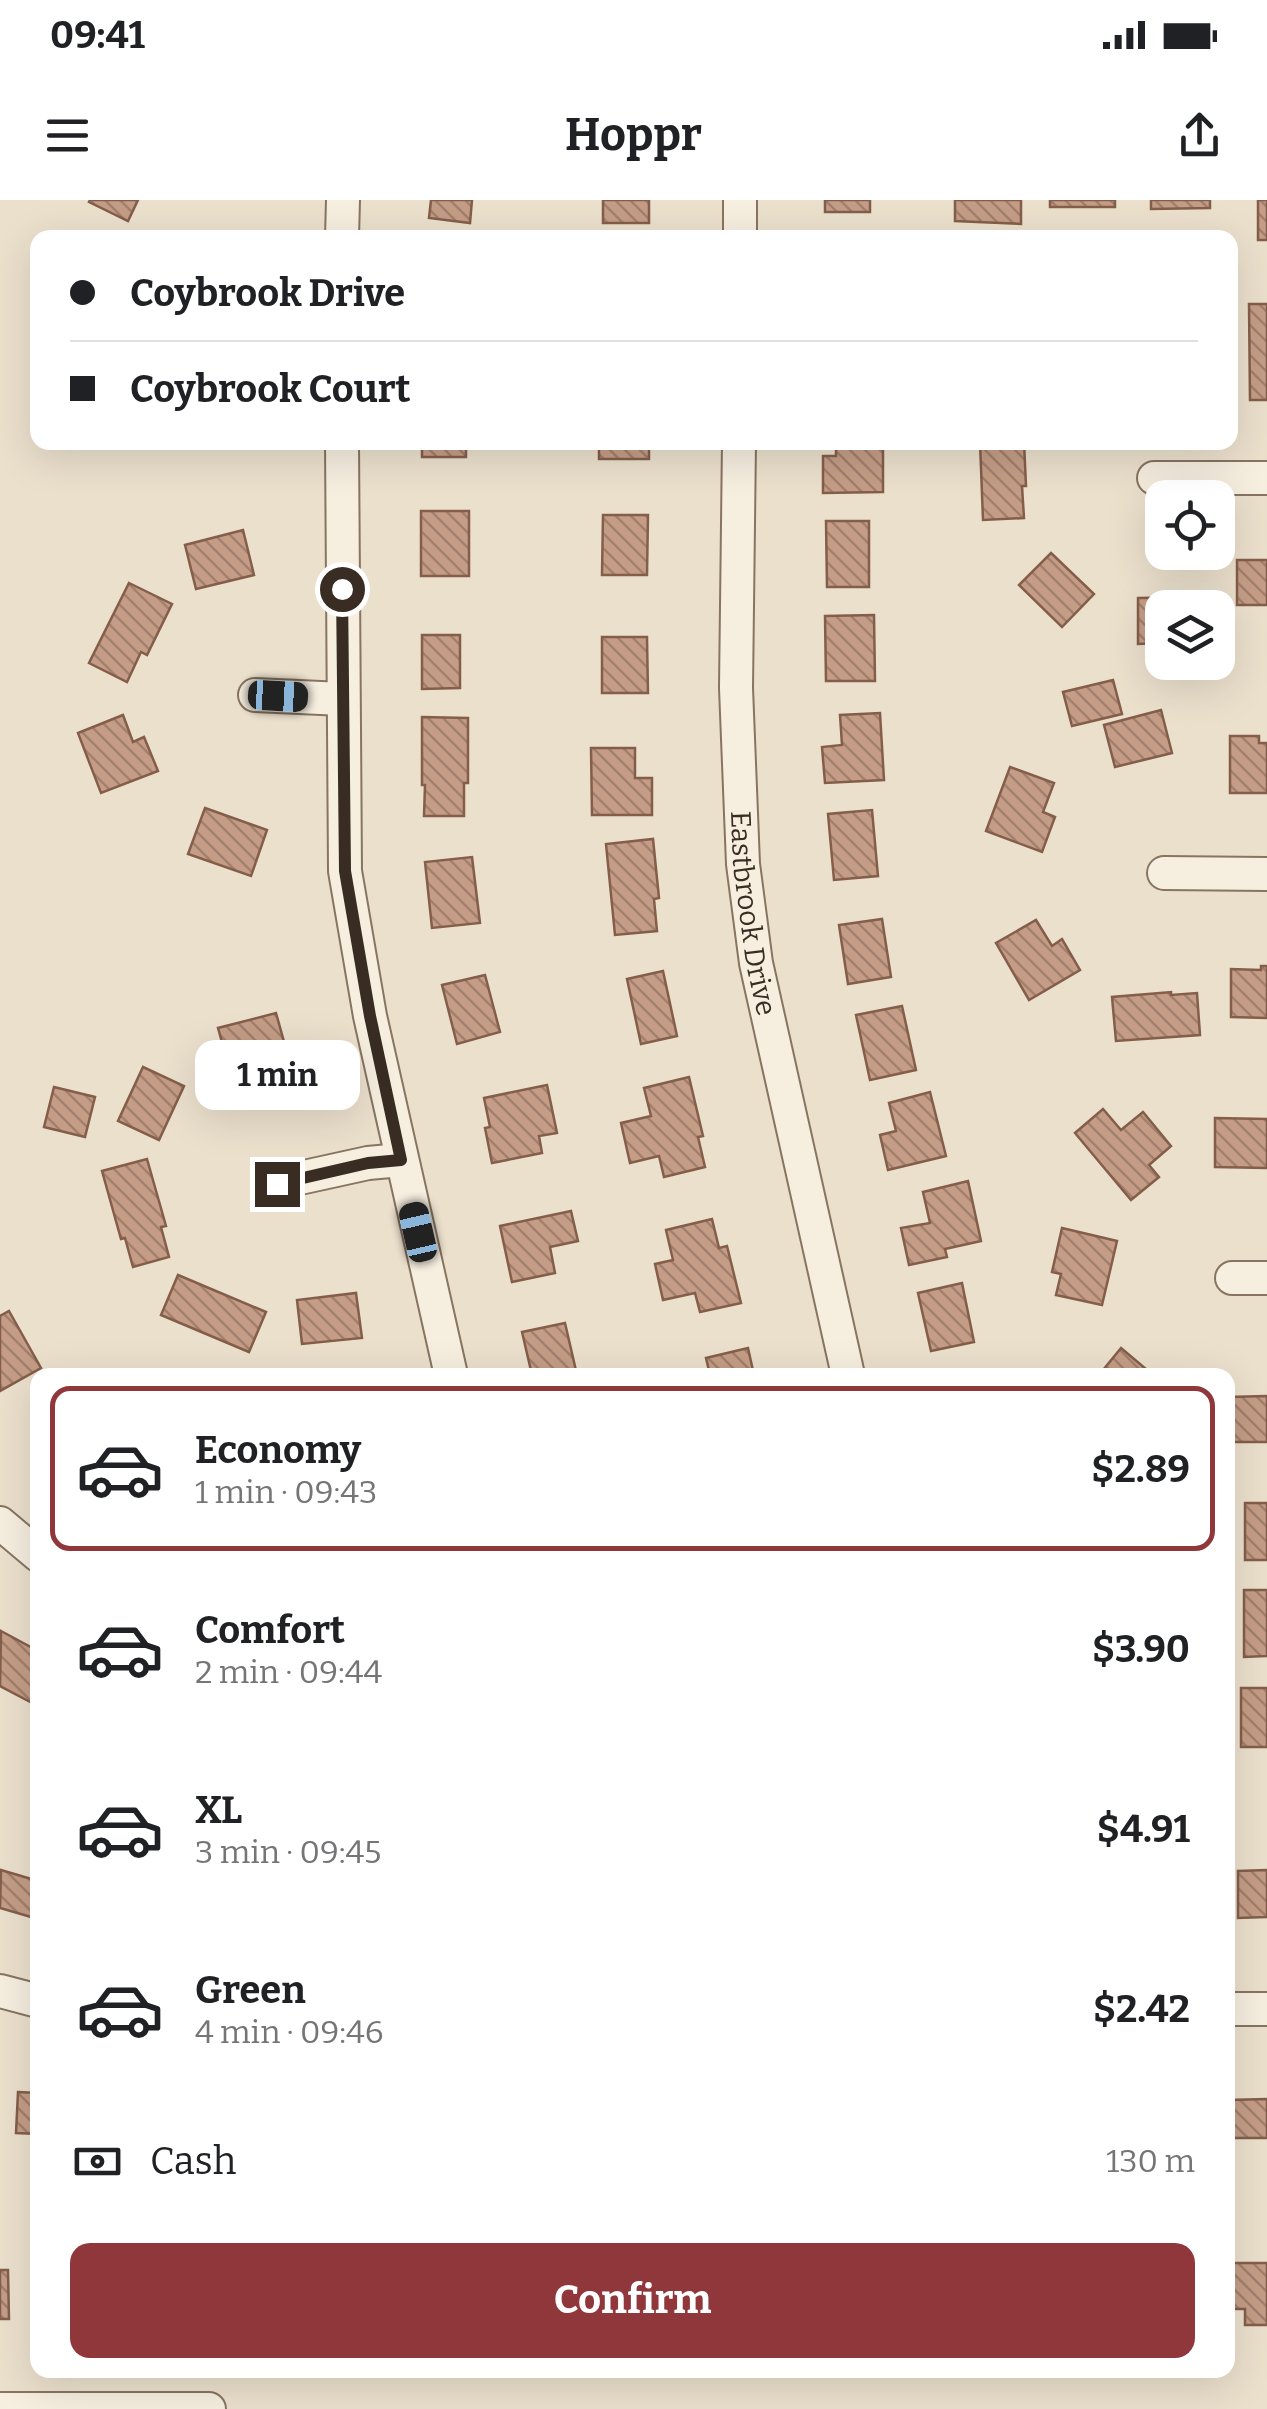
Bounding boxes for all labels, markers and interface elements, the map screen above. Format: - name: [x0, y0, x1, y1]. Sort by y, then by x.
- text: 09:41: [50, 12, 145, 58]
- icon: menu: [40, 108, 95, 163]
- text: Hoppr: [565, 108, 702, 162]
- icon: share: [1172, 108, 1227, 163]
- text: Coybrook Drive: [130, 270, 405, 316]
- text: Coybrook Court: [130, 366, 411, 412]
- map controls: [1145, 480, 1235, 680]
- button: locate: [1145, 480, 1235, 570]
- route start: [320, 567, 365, 612]
- button: layers: [1145, 590, 1235, 680]
- car: [247, 679, 309, 713]
- street label: Eastbrook Drive: [724, 810, 784, 1018]
- callout: 1 min: [194, 1039, 360, 1109]
- text: 1 min: [237, 1056, 318, 1094]
- route end: [255, 1162, 300, 1207]
- car: [397, 1199, 439, 1265]
- icon: car: [75, 1424, 165, 1514]
- text: Economy: [195, 1427, 361, 1473]
- text: $2.89: [1091, 1446, 1190, 1492]
- text: 1 min · 09:43: [195, 1473, 377, 1511]
- icon: car: [75, 1604, 165, 1694]
- text: Comfort: [195, 1607, 345, 1653]
- text: $3.90: [1092, 1626, 1190, 1672]
- text: 2 min · 09:44: [195, 1653, 382, 1691]
- icon: car: [75, 1784, 165, 1874]
- text: XL: [195, 1787, 242, 1833]
- text: $4.91: [1097, 1806, 1190, 1852]
- text: 3 min · 09:45: [195, 1833, 381, 1871]
- icon: car: [75, 1964, 165, 2054]
- text: Green: [195, 1967, 306, 2013]
- text: $2.42: [1093, 1986, 1190, 2032]
- text: 4 min · 09:46: [195, 2013, 383, 2051]
- icon: cash: [70, 2134, 125, 2189]
- text: Cash: [150, 2138, 236, 2184]
- text: 130 m: [1106, 2142, 1195, 2180]
- button: Confirm: [70, 2243, 1195, 2358]

